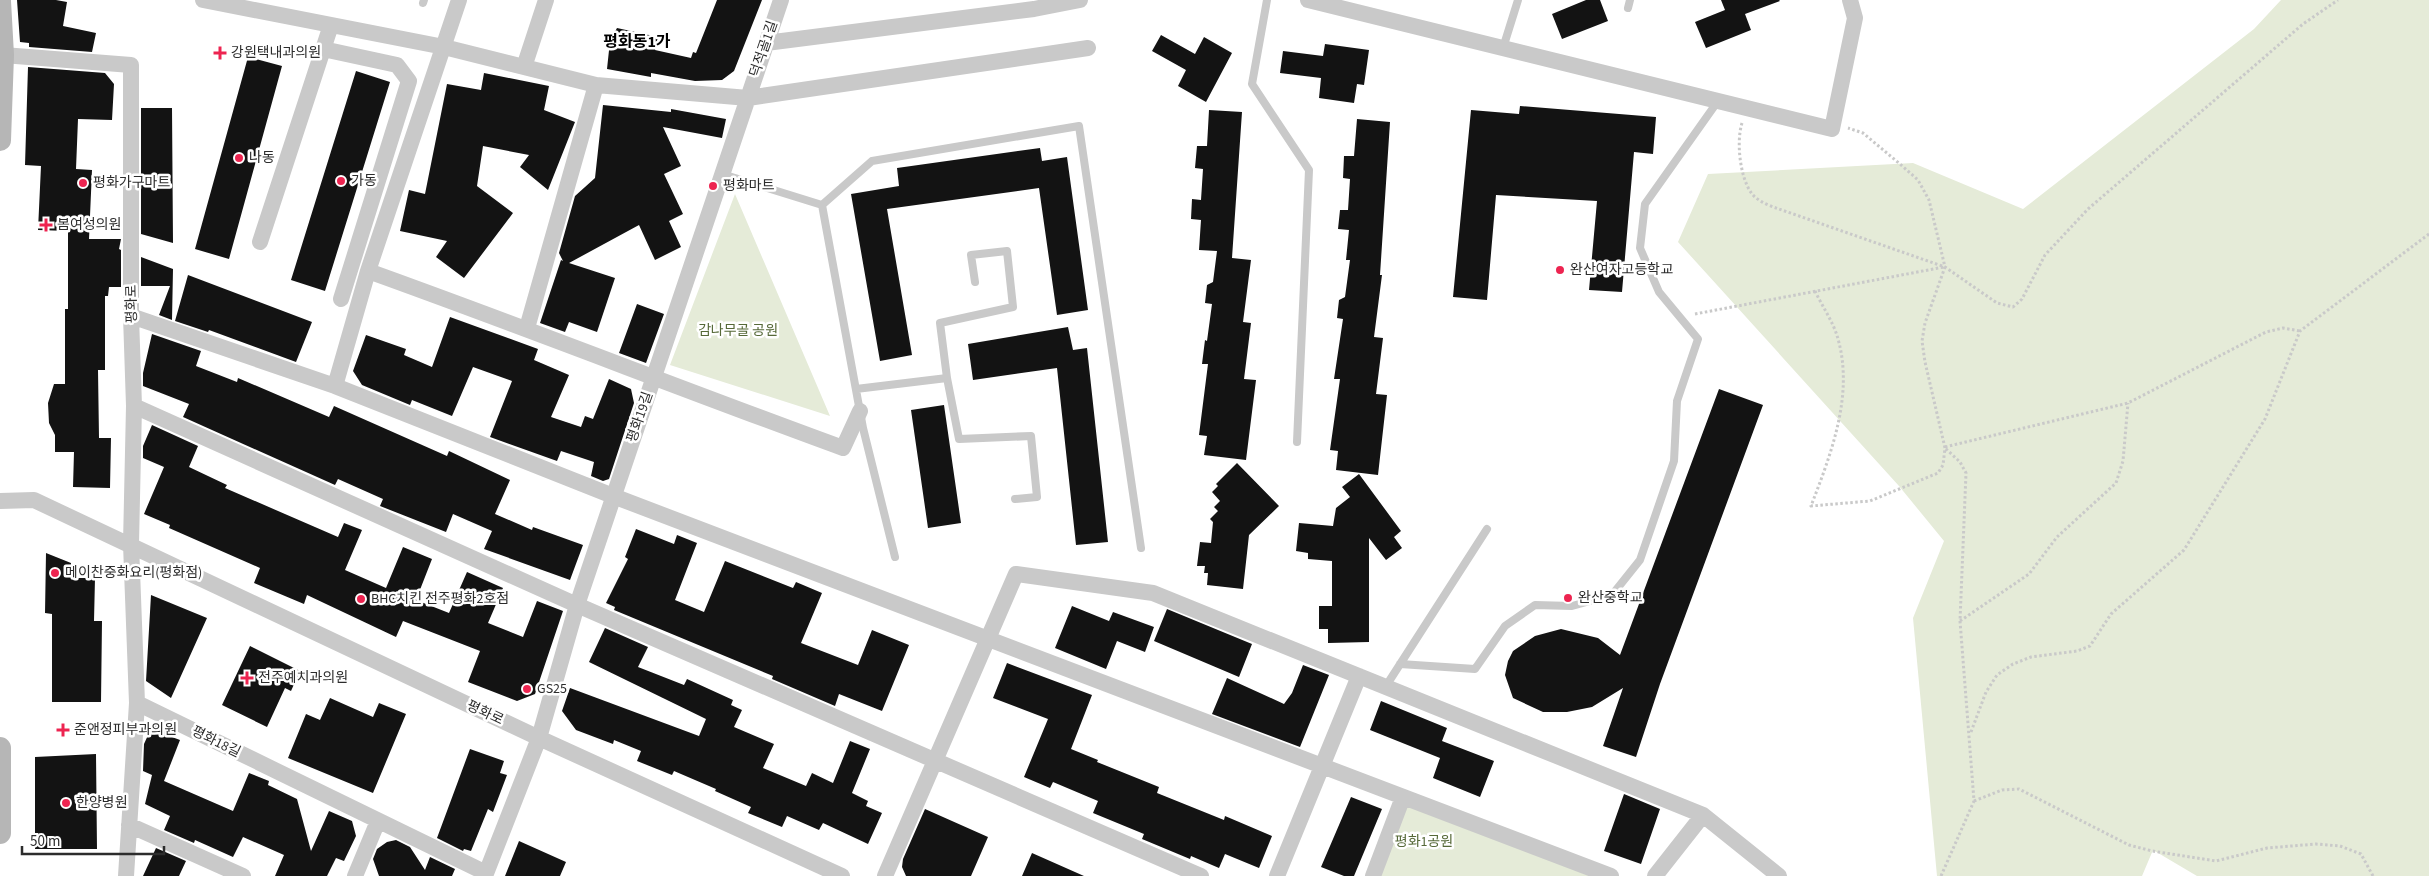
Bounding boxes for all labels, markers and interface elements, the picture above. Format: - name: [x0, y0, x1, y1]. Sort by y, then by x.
- street label: 덕적골1길: [745, 18, 783, 80]
- district label: 평화동1가: [603, 31, 671, 53]
- place label: 강원택내과의원: [231, 43, 321, 63]
- marker: 강원택내과의원: [213, 46, 227, 60]
- place label: 나동: [249, 148, 275, 168]
- marker: 나동: [233, 152, 245, 164]
- place label: 가동: [351, 171, 377, 191]
- place label: 평화가구마트: [93, 173, 170, 193]
- marker: 가동: [335, 175, 347, 187]
- place label: 평화마트: [723, 176, 775, 196]
- marker: 평화가구마트: [77, 177, 89, 189]
- marker: 평화마트: [707, 180, 719, 192]
- place label: 봄여성의원: [57, 215, 121, 235]
- marker: 봄여성의원: [39, 218, 53, 232]
- place label: 완산여자고등학교: [1570, 260, 1673, 280]
- marker: 완산여자고등학교: [1554, 264, 1566, 276]
- street label: 평화로: [122, 284, 142, 323]
- park label: 감나무골 공원: [698, 321, 778, 341]
- street label: 평화19길: [622, 389, 658, 445]
- place label: 메이찬중화요리(평화점): [65, 563, 202, 583]
- marker: 메이찬중화요리(평화점): [49, 567, 61, 579]
- place label: 완산중학교: [1578, 588, 1643, 608]
- place label: BHC치킨 전주평화2호점: [371, 589, 509, 609]
- marker: 완산중학교: [1562, 592, 1574, 604]
- marker: BHC치킨 전주평화2호점: [355, 593, 367, 605]
- place label: 전주예치과의원: [258, 668, 348, 688]
- marker: 전주예치과의원: [240, 671, 254, 685]
- place label: GS25: [537, 679, 567, 699]
- marker: GS25: [521, 683, 533, 695]
- street label: 평화로: [463, 696, 507, 730]
- place label: 준앤정피부과의원: [74, 720, 177, 740]
- street label: 평화18길: [188, 721, 244, 763]
- marker: 준앤정피부과의원: [56, 723, 70, 737]
- place label: 한양병원: [76, 793, 128, 813]
- marker: 한양병원: [60, 797, 72, 809]
- scale bar: [22, 824, 165, 856]
- text: 50 m: [30, 831, 60, 852]
- park label: 평화1공원: [1395, 832, 1453, 852]

